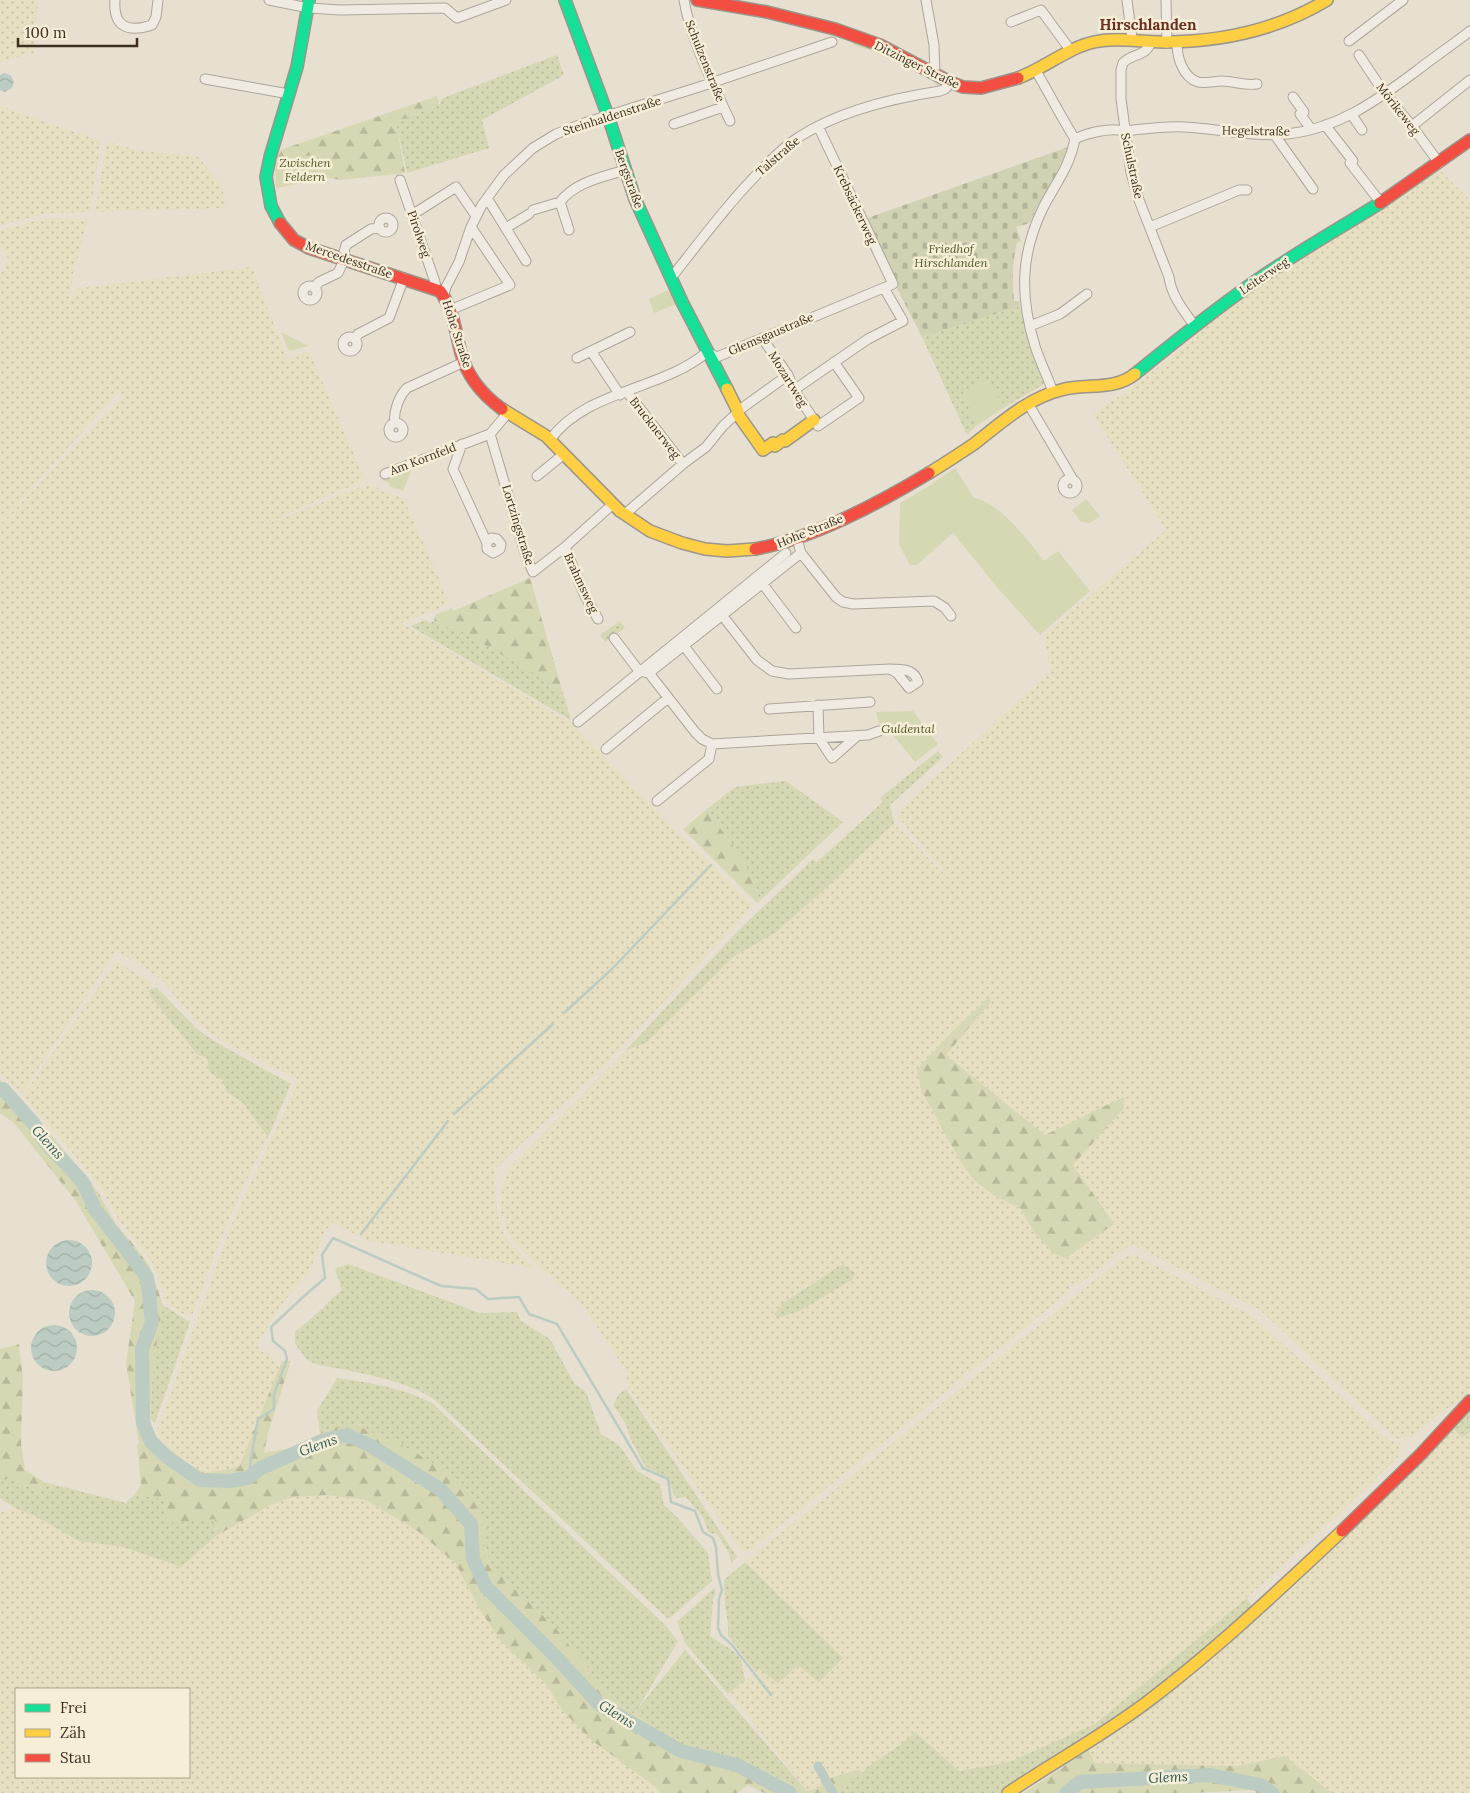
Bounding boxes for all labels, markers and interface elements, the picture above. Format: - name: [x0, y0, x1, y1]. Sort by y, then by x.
- scale bar: [18, 15, 136, 47]
- district label: Hirschlanden: [1099, 15, 1197, 34]
- street label: Schulzenstraße: [682, 18, 729, 104]
- text: 100 m: [25, 23, 66, 42]
- street label: Ditzinger Straße: [872, 37, 963, 92]
- street label: Mörikeweg: [1373, 80, 1424, 138]
- street label: Steinhaldenstraße: [561, 92, 663, 138]
- street label: Hegelstraße: [1222, 122, 1291, 139]
- street label: Talstraße: [753, 132, 803, 179]
- street label: Schulstraße: [1118, 132, 1147, 201]
- street label: Bergstraße: [612, 147, 647, 211]
- park label: Zwischen Feldern: [279, 155, 331, 184]
- street label: Krebsäckerweg: [831, 163, 881, 247]
- street label: Pirolweg: [404, 208, 435, 260]
- street label: Mercedesstraße: [304, 238, 395, 282]
- park label: Friedhof Hirschlanden: [914, 241, 988, 270]
- street label: Leiterweg: [1236, 253, 1291, 297]
- street label: Hohe Straße: [439, 298, 476, 370]
- street label: Glemsgaustraße: [726, 309, 816, 358]
- street label: Mozartweg: [765, 348, 812, 410]
- street label: Brucknerweg: [627, 394, 684, 462]
- street label: Am Kornfeld: [387, 439, 458, 478]
- street label: Lortzingstraße: [499, 483, 538, 567]
- street label: Hohe Straße: [774, 510, 846, 551]
- street label: Brahmsweg: [561, 550, 602, 616]
- park label: Guldental: [881, 721, 935, 736]
- water label: Glems: [28, 1121, 68, 1163]
- water label: Glems: [296, 1430, 340, 1460]
- legend: [15, 1688, 190, 1778]
- water label: Glems: [596, 1696, 638, 1732]
- text: Frei: [60, 1698, 87, 1717]
- text: Zäh: [60, 1723, 86, 1742]
- text: Stau: [60, 1748, 91, 1767]
- water label: Glems: [1148, 1767, 1188, 1787]

